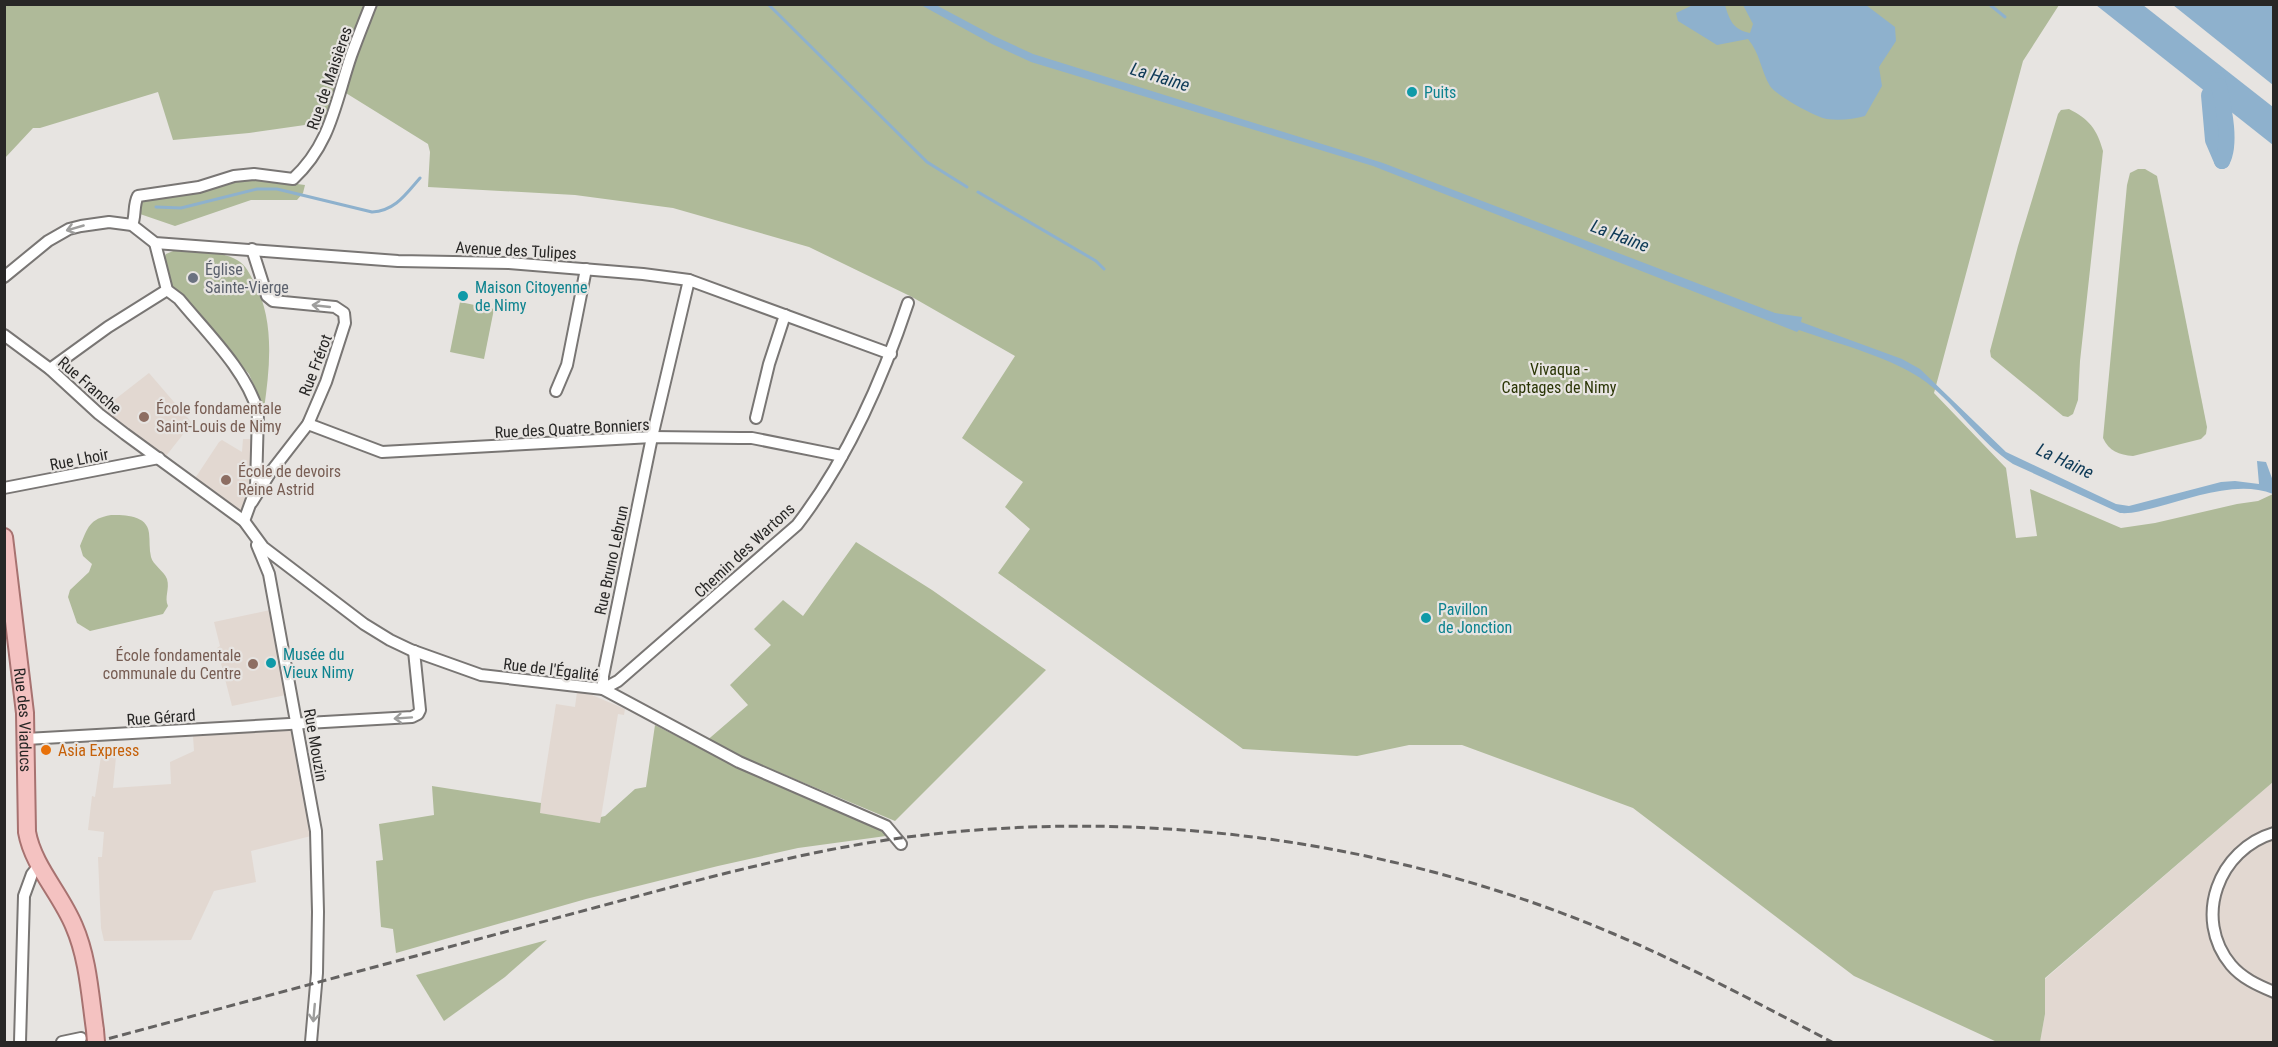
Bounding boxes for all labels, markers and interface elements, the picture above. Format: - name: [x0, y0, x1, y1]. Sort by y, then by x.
- street label: Rue de Maisières: [303, 24, 356, 132]
- water label: La Haine: [1128, 58, 1192, 95]
- place label: Puits: [1424, 83, 1456, 102]
- marker: Puits: [1405, 85, 1419, 99]
- water label: La Haine: [1588, 215, 1652, 256]
- one-way arrow: [66, 223, 85, 234]
- street label: Avenue des Tulipes: [455, 238, 577, 263]
- place label: Église Sainte-Vierge: [205, 260, 289, 297]
- marker: Église Sainte-Vierge: [186, 271, 200, 285]
- place label: Maison Citoyenne de Nimy: [475, 278, 587, 315]
- marker: Maison Citoyenne de Nimy: [456, 289, 470, 303]
- one-way arrow: [312, 300, 332, 311]
- street label: Rue Frérot: [295, 331, 336, 399]
- street label: Rue Franche: [54, 353, 125, 418]
- park label: Vivaqua - Captages de Nimy: [1502, 360, 1617, 397]
- place label: École fondamentale Saint-Louis de Nimy: [156, 399, 282, 436]
- marker: École fondamentale Saint-Louis de Nimy: [137, 410, 151, 424]
- street label: Rue des Quatre Bonniers: [494, 415, 650, 442]
- water label: La Haine: [2033, 438, 2097, 483]
- street label: Rue Lhoir: [48, 444, 110, 474]
- place label: École de devoirs Reine Astrid: [238, 462, 341, 499]
- marker: École de devoirs Reine Astrid: [219, 473, 233, 487]
- street label: Chemin des Wartons: [690, 499, 798, 602]
- street label: Rue Bruno Lebrun: [591, 504, 632, 617]
- place label: Pavillon de Jonction: [1438, 600, 1512, 637]
- marker: Pavillon de Jonction: [1419, 611, 1433, 625]
- place label: Musée du Vieux Nimy: [283, 645, 354, 682]
- place label: École fondamentale communale du Centre: [103, 646, 241, 683]
- street label: Rue de l'Égalité: [502, 654, 600, 685]
- marker: Musée du Vieux Nimy: [264, 656, 278, 670]
- marker: École fondamentale communale du Centre: [246, 657, 260, 671]
- street label: Rue des Viaducs: [10, 667, 35, 772]
- street label: Rue Gérard: [126, 706, 196, 729]
- street label: Rue Mouzin: [300, 707, 331, 783]
- one-way arrow: [394, 712, 414, 723]
- place label: Asia Express: [58, 741, 139, 760]
- marker: Asia Express: [39, 743, 53, 757]
- one-way arrow: [308, 1002, 319, 1022]

